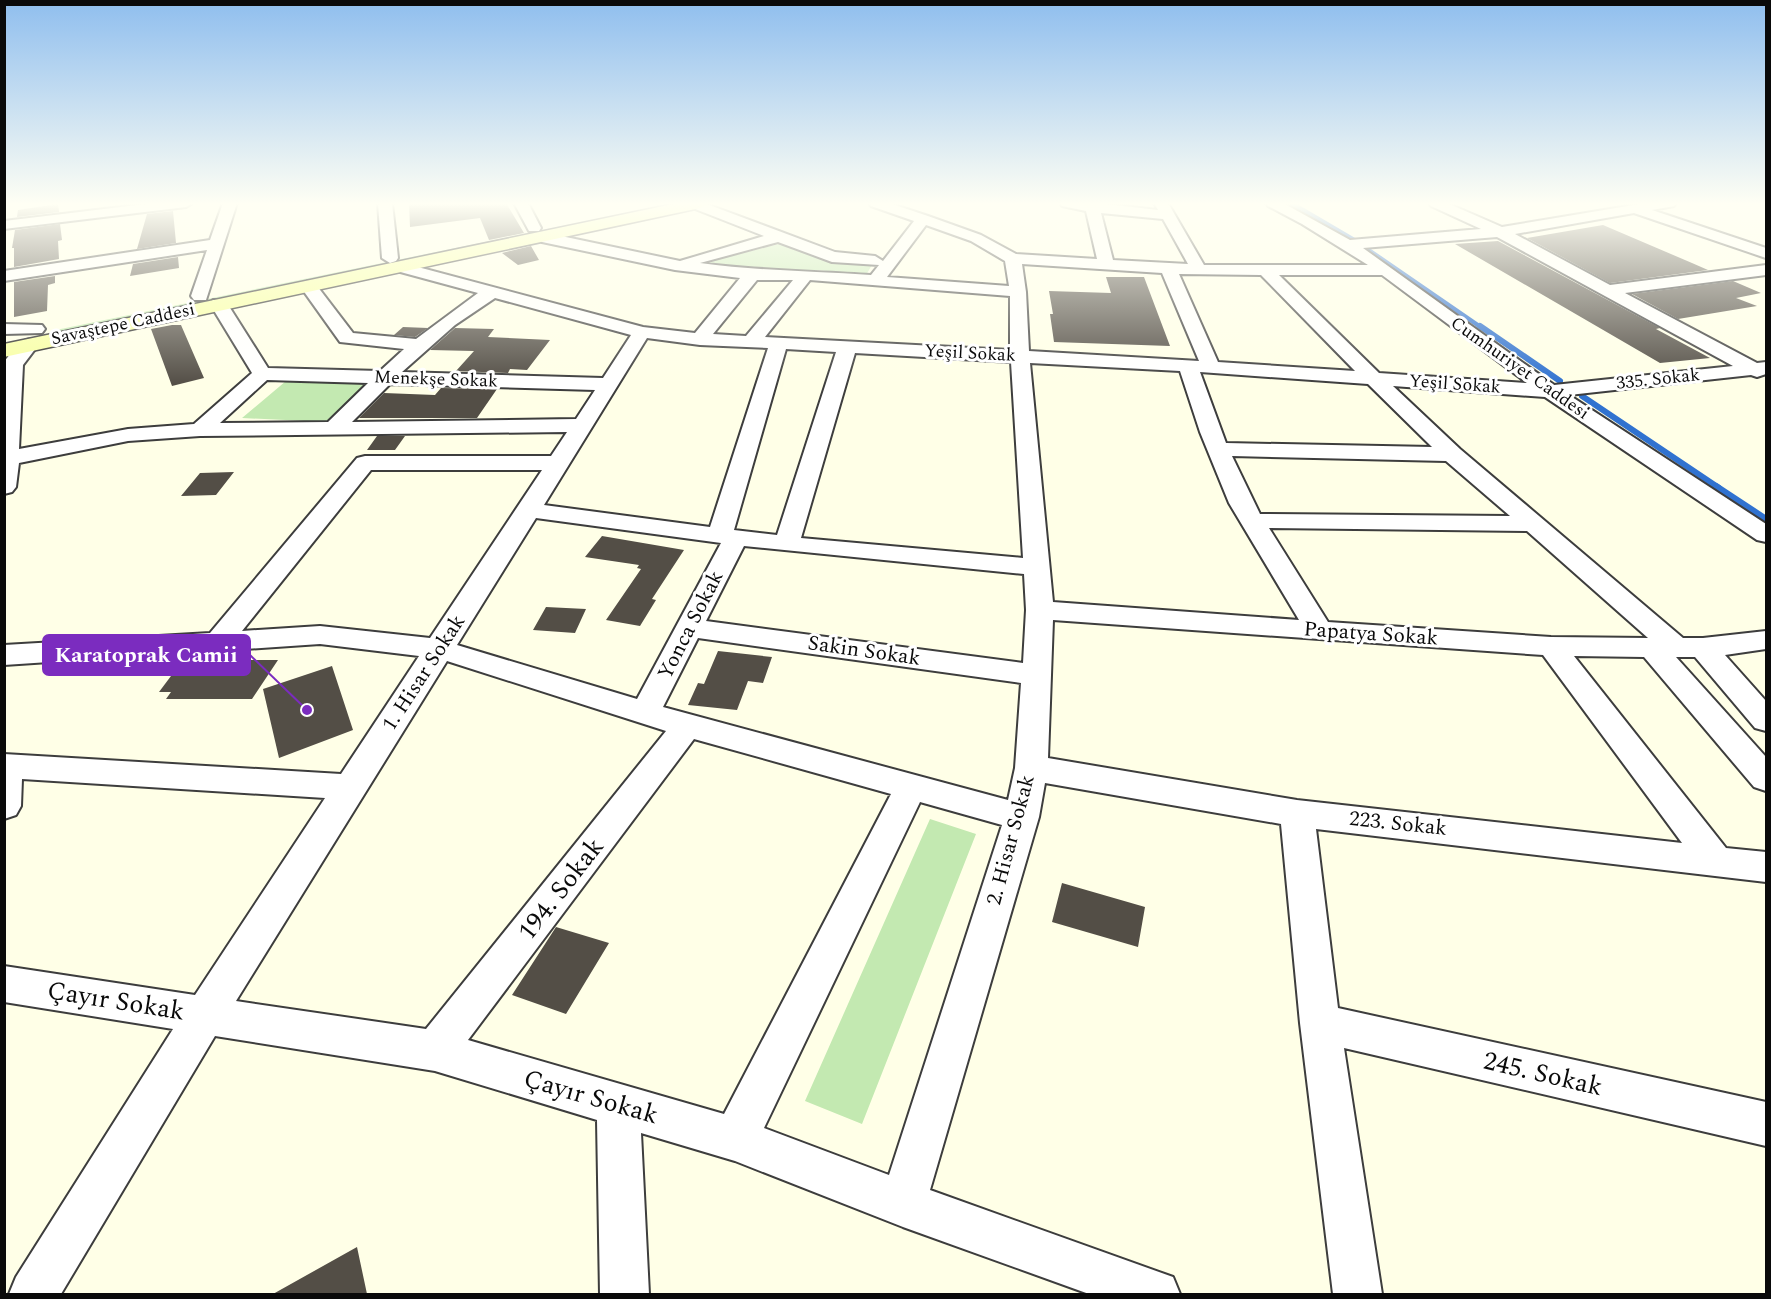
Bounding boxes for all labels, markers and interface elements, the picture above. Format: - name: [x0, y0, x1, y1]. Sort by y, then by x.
- street label: Savaştepe Caddesi: [49, 296, 197, 352]
- street label: Cumhuriyet Caddesi: [1445, 310, 1595, 426]
- street label: Yeşil Sokak: [923, 337, 1017, 369]
- street label: 335. Sokak: [1615, 361, 1701, 397]
- street label: Menekşe Sokak: [374, 363, 498, 395]
- street label: Yeşil Sokak: [1408, 367, 1502, 401]
- street label: Yonca Sokak: [650, 564, 732, 685]
- street label: 1. Hisar Sokak: [374, 608, 474, 738]
- street label: Papatya Sokak: [1303, 613, 1440, 655]
- street label: Sakin Sokak: [806, 627, 923, 675]
- callout: Karatoprak Camii: [43, 635, 250, 675]
- text: Karatoprak Camii: [54, 639, 238, 672]
- street label: 2. Hisar Sokak: [978, 771, 1044, 909]
- street label: 223. Sokak: [1347, 803, 1449, 845]
- street label: 194. Sokak: [508, 829, 614, 949]
- street label: Çayır Sokak: [44, 970, 188, 1032]
- street label: 245. Sokak: [1479, 1041, 1607, 1107]
- street label: Çayır Sokak: [519, 1059, 663, 1135]

